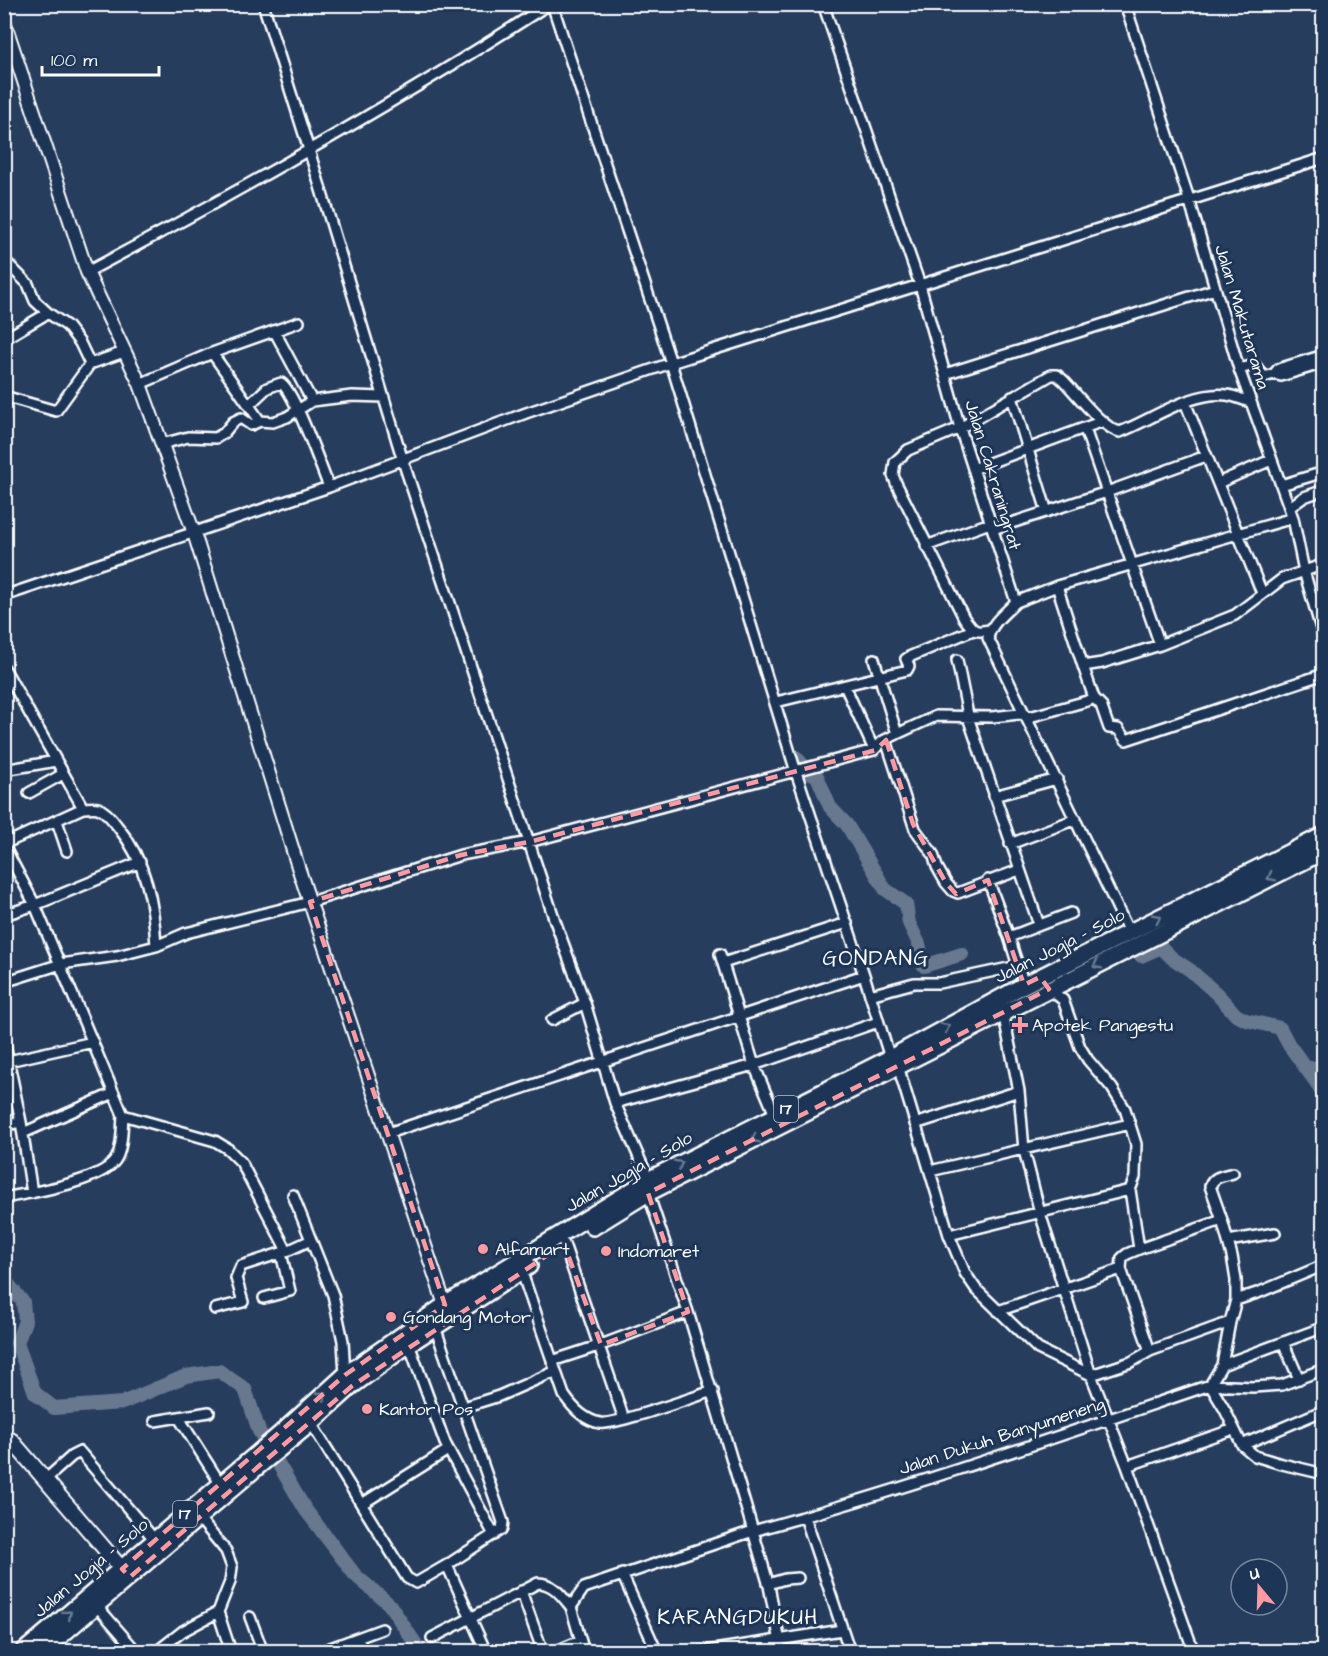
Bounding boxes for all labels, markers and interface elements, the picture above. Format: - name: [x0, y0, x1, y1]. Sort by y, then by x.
- scale bar: [42, 39, 159, 77]
- text: 100 m: [51, 48, 97, 73]
- street label: Jalan Makutarama: [1208, 242, 1276, 392]
- street label: Jalan Cakraningrat: [957, 397, 1028, 554]
- one-way arrow: [1267, 870, 1278, 881]
- street label: Jalan Jogja - Solo: [991, 902, 1130, 990]
- one-way arrow: [1150, 914, 1161, 925]
- district label: GONDANG: [822, 944, 930, 973]
- one-way arrow: [1092, 957, 1103, 969]
- place label: Apotek Pangestu: [1032, 1013, 1173, 1039]
- marker: Apotek Pangestu: [1013, 1018, 1027, 1032]
- one-way arrow: [940, 1023, 951, 1034]
- road number: 17: [774, 1096, 798, 1122]
- street label: Jalan Jogja - Solo: [561, 1125, 698, 1219]
- one-way arrow: [751, 1132, 761, 1143]
- one-way arrow: [673, 1159, 684, 1171]
- place label: Alfamart: [495, 1237, 570, 1262]
- place label: Indomaret: [618, 1239, 700, 1264]
- marker: Alfamart: [476, 1242, 490, 1256]
- marker: Indomaret: [599, 1244, 613, 1258]
- place label: Gondang Motor: [403, 1305, 531, 1331]
- marker: Gondang Motor: [384, 1310, 398, 1324]
- one-way arrow: [316, 1391, 326, 1402]
- street label: Jalan Dukuh Banyumeneng: [896, 1391, 1108, 1482]
- place label: Kantor Pos: [379, 1397, 473, 1422]
- marker: Kantor Pos: [360, 1402, 374, 1416]
- road number: 17: [173, 1501, 197, 1527]
- street label: Jalan Jogja - Solo: [28, 1513, 154, 1624]
- north arrow: [1229, 1557, 1289, 1617]
- text: U: [1247, 1562, 1262, 1586]
- district label: KARANGDUKUH: [657, 1603, 819, 1632]
- one-way arrow: [61, 1610, 72, 1621]

